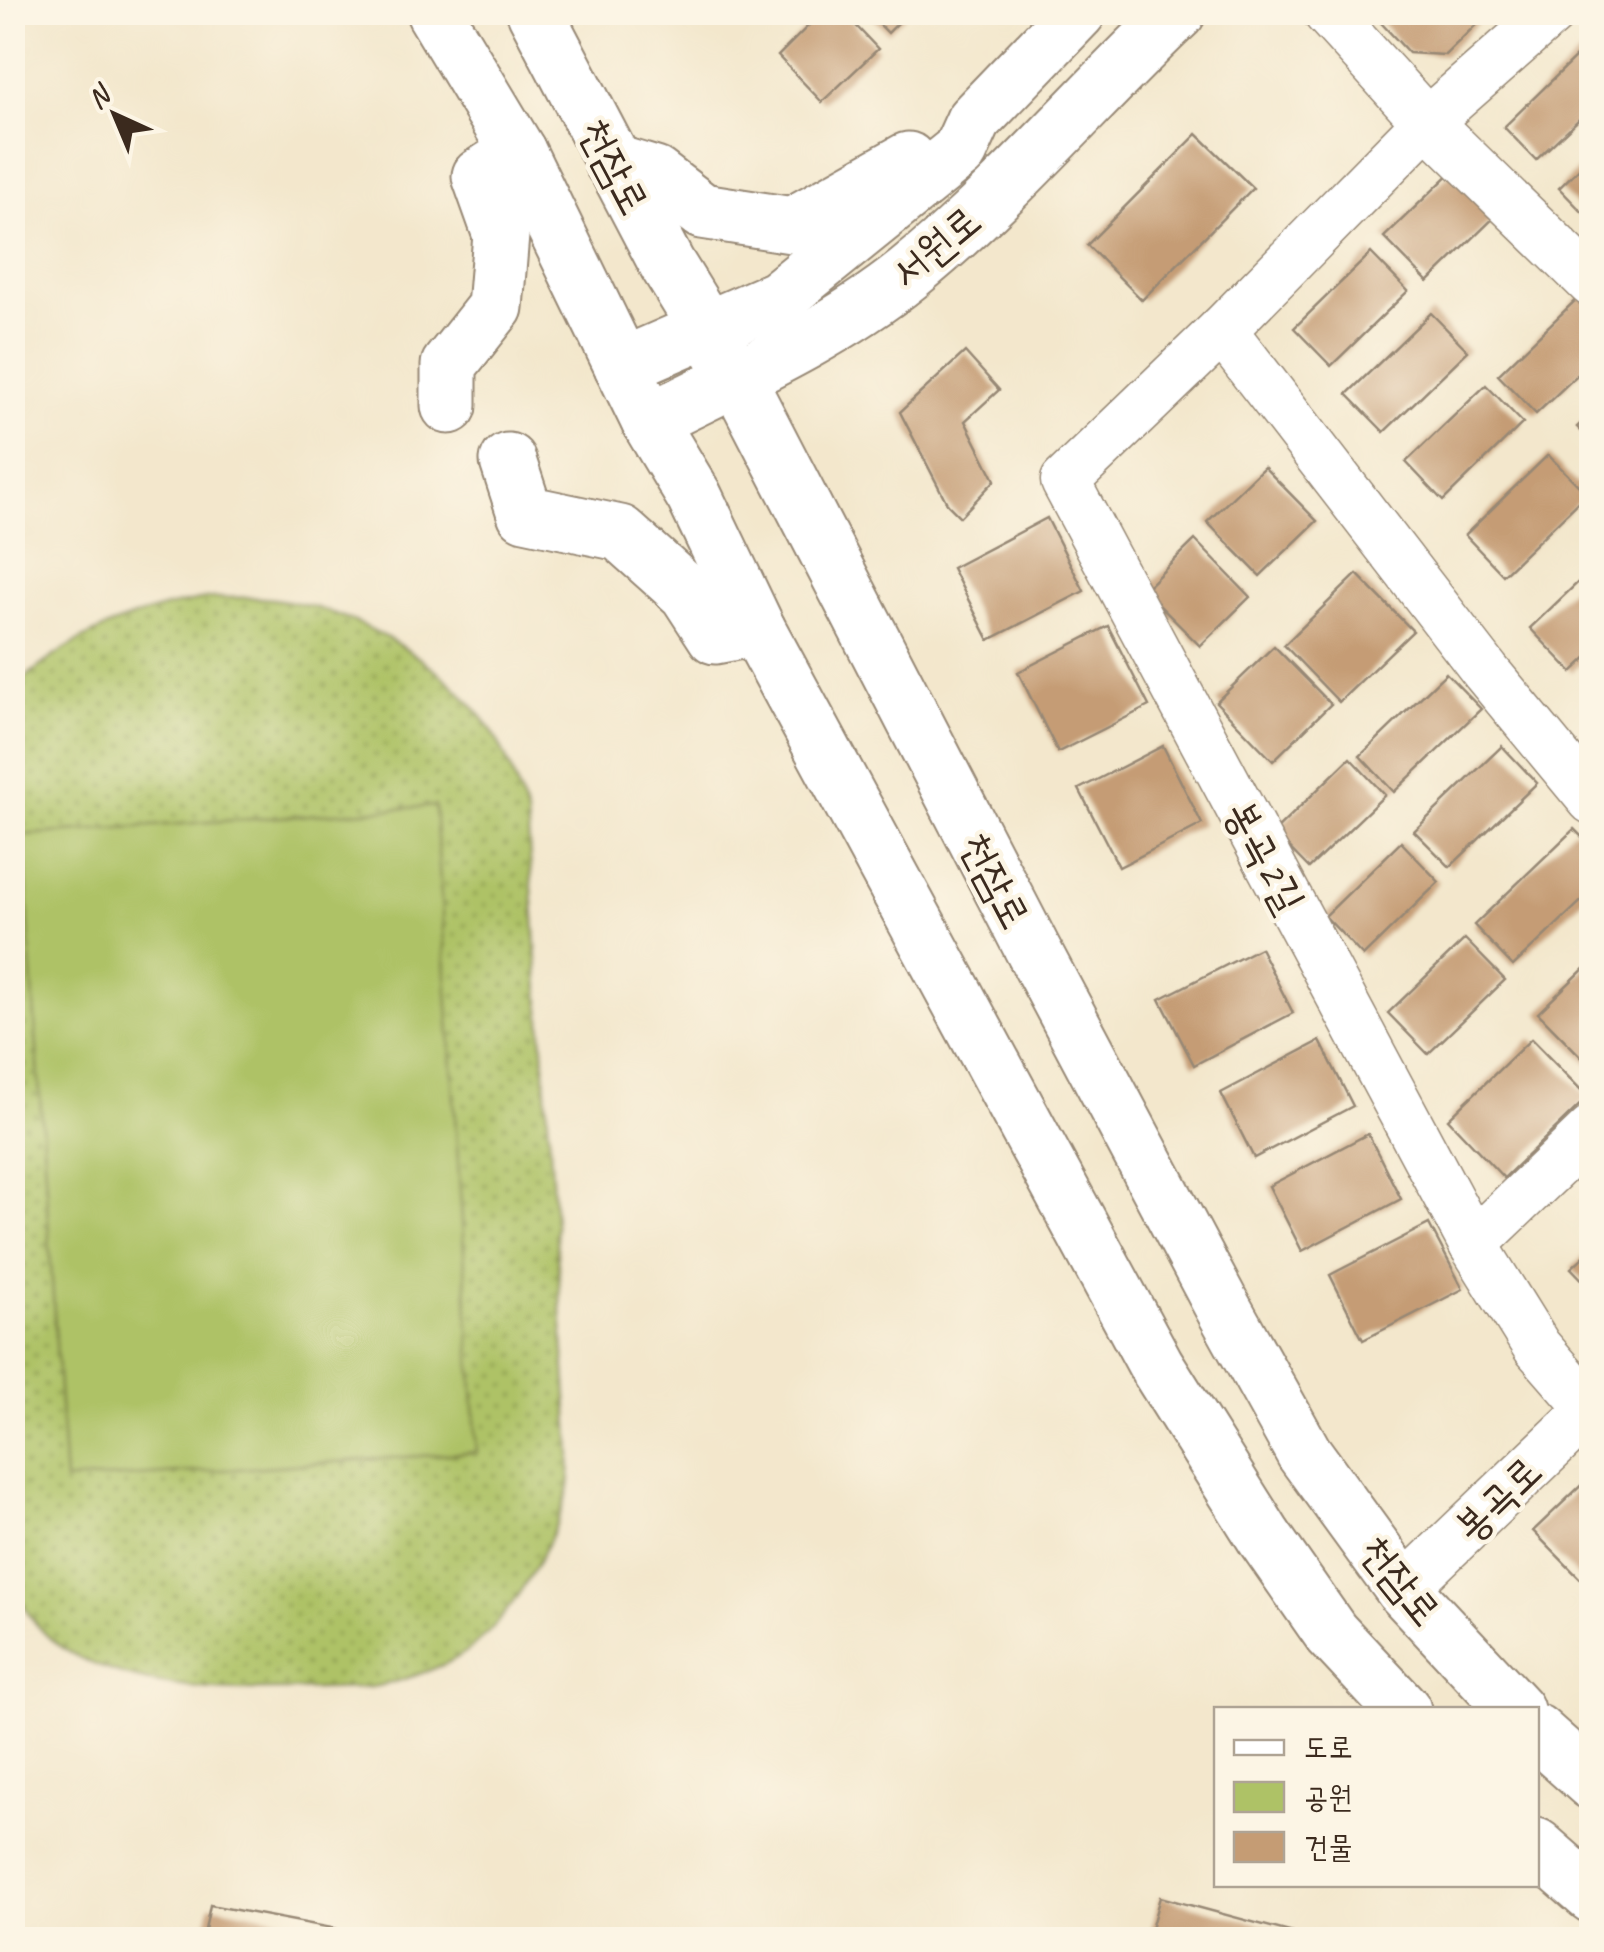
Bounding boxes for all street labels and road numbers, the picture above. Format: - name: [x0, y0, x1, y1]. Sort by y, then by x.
- street label: 천잠로: [566, 110, 661, 224]
- street label: 서원로: [880, 194, 992, 300]
- street label: 봉곡2길: [1213, 791, 1316, 922]
- street label: 천잠로: [947, 824, 1042, 938]
- street label: 봉곡로: [1443, 1445, 1553, 1553]
- street label: 천잠로: [1347, 1525, 1452, 1637]

